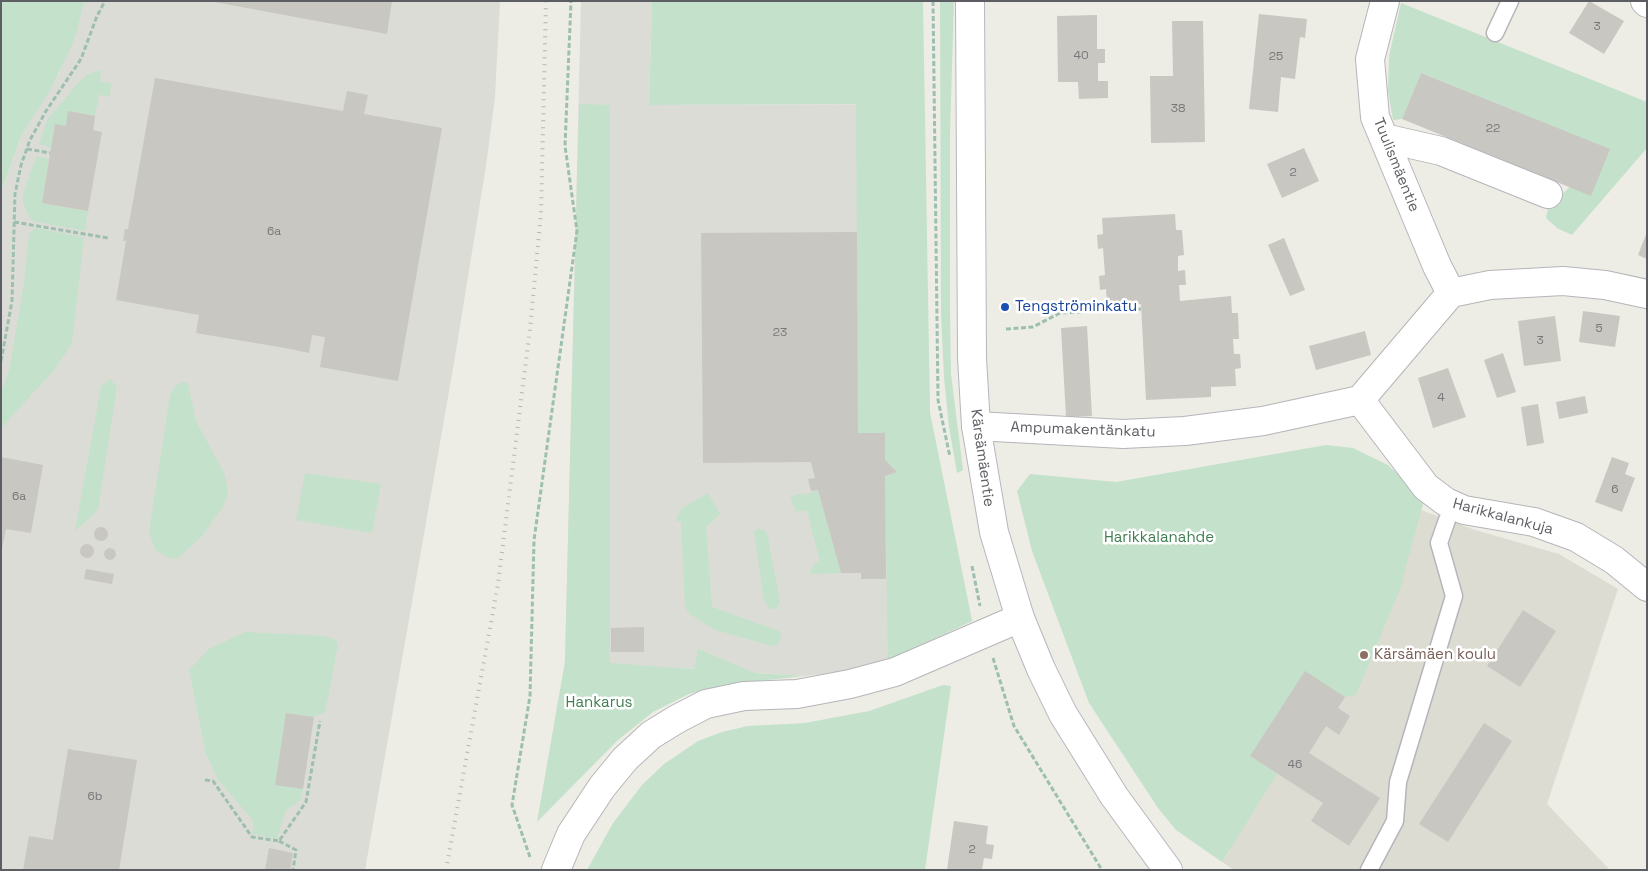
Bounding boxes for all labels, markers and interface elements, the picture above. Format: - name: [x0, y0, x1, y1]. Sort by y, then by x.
- house number: 3: [1593, 20, 1601, 34]
- house number: 40: [1073, 49, 1089, 63]
- house number: 25: [1269, 50, 1283, 64]
- house number: 38: [1171, 102, 1185, 116]
- street label: Tuulismäentie: [1369, 115, 1423, 215]
- house number: 22: [1486, 122, 1500, 136]
- house number: 2: [1289, 166, 1297, 180]
- house number: 6a: [267, 225, 281, 239]
- place label: Tengströminkatu: [1015, 298, 1137, 316]
- marker: Tengströminkatu: [999, 301, 1011, 313]
- house number: 5: [1595, 322, 1603, 336]
- house number: 23: [773, 326, 787, 340]
- house number: 3: [1536, 334, 1544, 348]
- house number: 4: [1437, 391, 1445, 405]
- street label: Kärsämäentie: [966, 408, 998, 508]
- street label: Ampumakentänkatu: [1010, 418, 1156, 442]
- house number: 6: [1611, 483, 1619, 497]
- house number: 6a: [12, 490, 26, 504]
- street label: Harikkalankuja: [1451, 495, 1555, 539]
- park label: Harikkalanahde: [1104, 529, 1214, 547]
- place label: Kärsämäen koulu: [1374, 646, 1496, 664]
- marker: Kärsämäen koulu: [1358, 649, 1370, 661]
- park label: Hankarus: [566, 694, 632, 712]
- house number: 46: [1288, 758, 1302, 772]
- house number: 6b: [87, 790, 103, 804]
- house number: 2: [968, 843, 976, 857]

